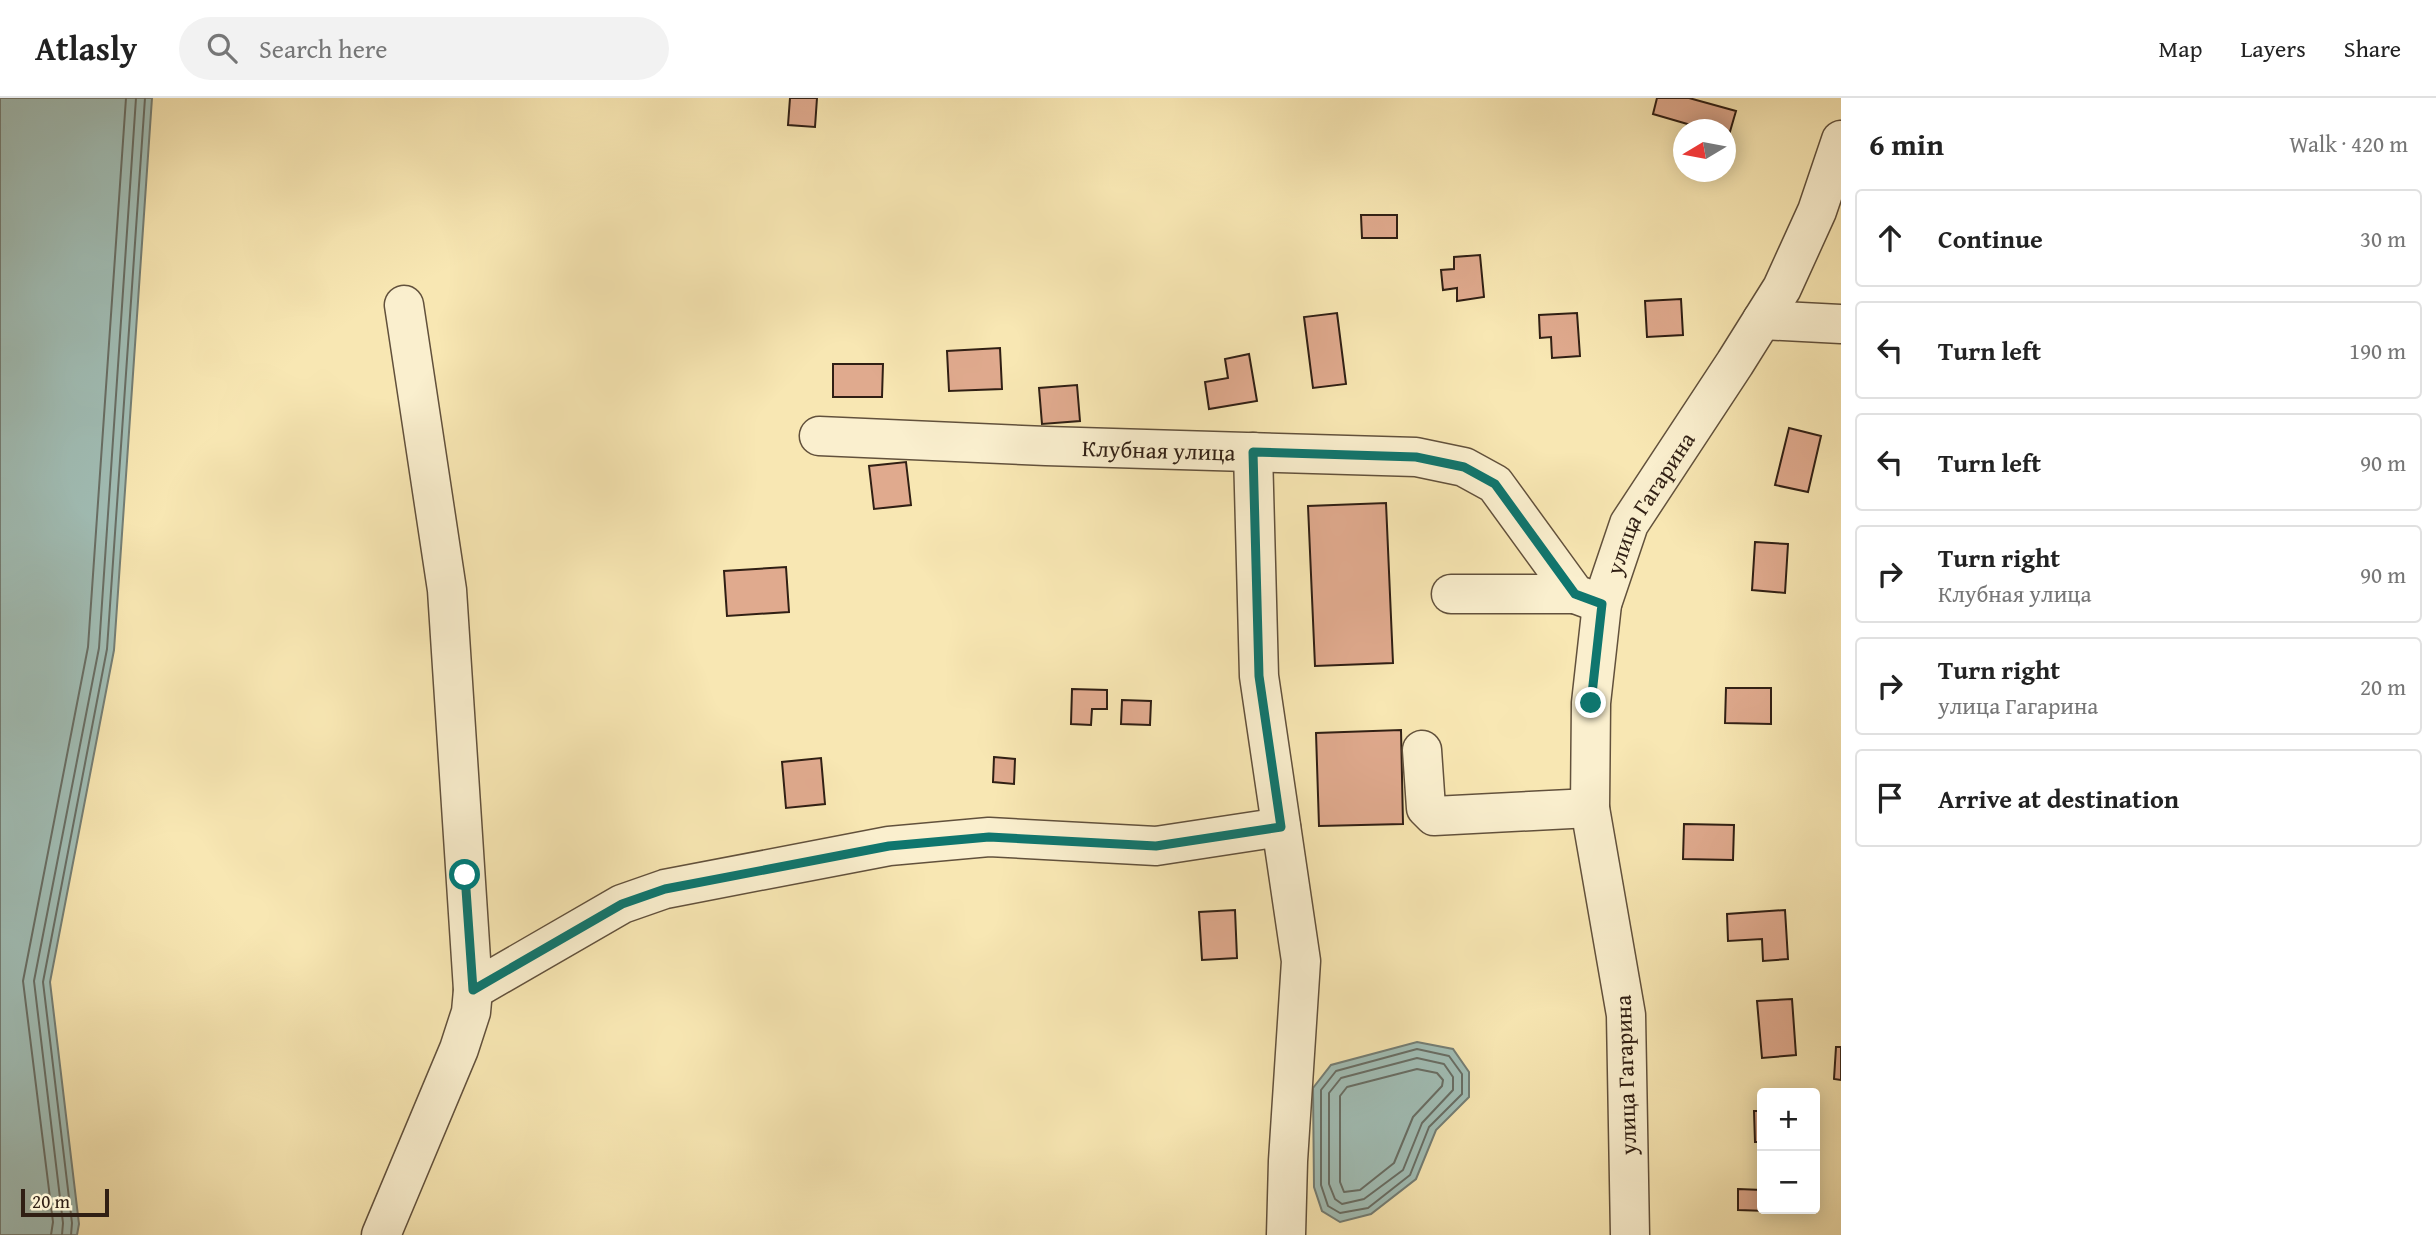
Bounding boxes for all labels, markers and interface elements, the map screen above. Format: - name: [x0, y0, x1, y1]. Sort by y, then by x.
- search box: [179, 17, 669, 80]
- text: Atlasly: [35, 24, 137, 72]
- icon: search: [203, 29, 241, 67]
- text: Search here: [259, 29, 387, 68]
- text: Map: [2159, 31, 2202, 66]
- text: Layers: [2240, 31, 2306, 66]
- text: Share: [2344, 31, 2401, 66]
- north arrow: [1673, 119, 1736, 182]
- text: 6 min: [1869, 122, 1944, 166]
- text: Walk · 420 m: [2289, 127, 2408, 160]
- icon: ahead: [1871, 219, 1909, 257]
- text: Continue: [1938, 219, 2043, 258]
- text: 30 m: [2360, 222, 2406, 255]
- icon: left: [1871, 331, 1909, 369]
- text: Turn left: [1938, 331, 2041, 370]
- text: 190 m: [2349, 334, 2406, 367]
- street label: улица Гагарина: [1596, 425, 1702, 580]
- street label: Клубная улица: [1082, 431, 1236, 468]
- icon: left: [1871, 443, 1909, 481]
- text: Turn left: [1938, 443, 2041, 482]
- text: 90 m: [2360, 446, 2406, 479]
- text: Turn right: [1938, 538, 2060, 577]
- icon: right: [1871, 555, 1909, 593]
- text: 90 m: [2360, 558, 2406, 591]
- text: Клубная улица: [1938, 577, 2091, 610]
- text: Turn right: [1938, 650, 2060, 689]
- icon: right: [1871, 667, 1909, 705]
- text: 20 m: [2360, 670, 2406, 703]
- route end: [1575, 687, 1606, 718]
- text: улица Гагарина: [1938, 689, 2098, 722]
- icon: arrive: [1871, 779, 1909, 817]
- text: Arrive at destination: [1938, 779, 2179, 818]
- route start: [449, 859, 480, 890]
- street label: улица Гагарина: [1606, 994, 1644, 1157]
- map controls: [1757, 1088, 1820, 1214]
- button: +: [1757, 1088, 1820, 1151]
- button: −: [1757, 1151, 1820, 1214]
- scale bar: [21, 1186, 108, 1218]
- text: 20 m: [32, 1187, 70, 1215]

